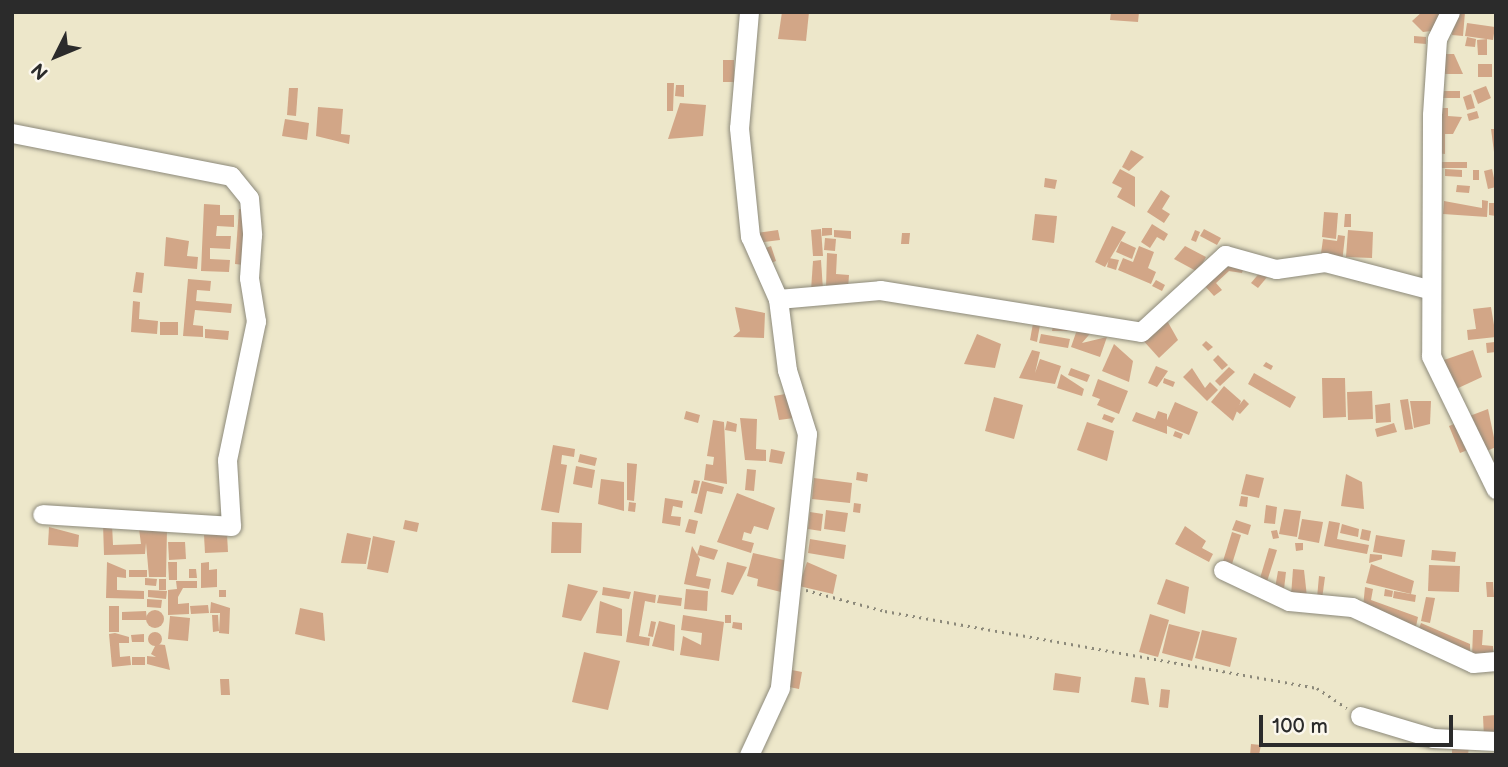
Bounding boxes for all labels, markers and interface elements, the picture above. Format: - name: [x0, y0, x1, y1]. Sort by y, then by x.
- north arrow: [21, 21, 91, 91]
- text: N: [27, 58, 54, 84]
- scale bar: [1263, 700, 1457, 744]
- text: 100 m: [1272, 714, 1328, 739]

